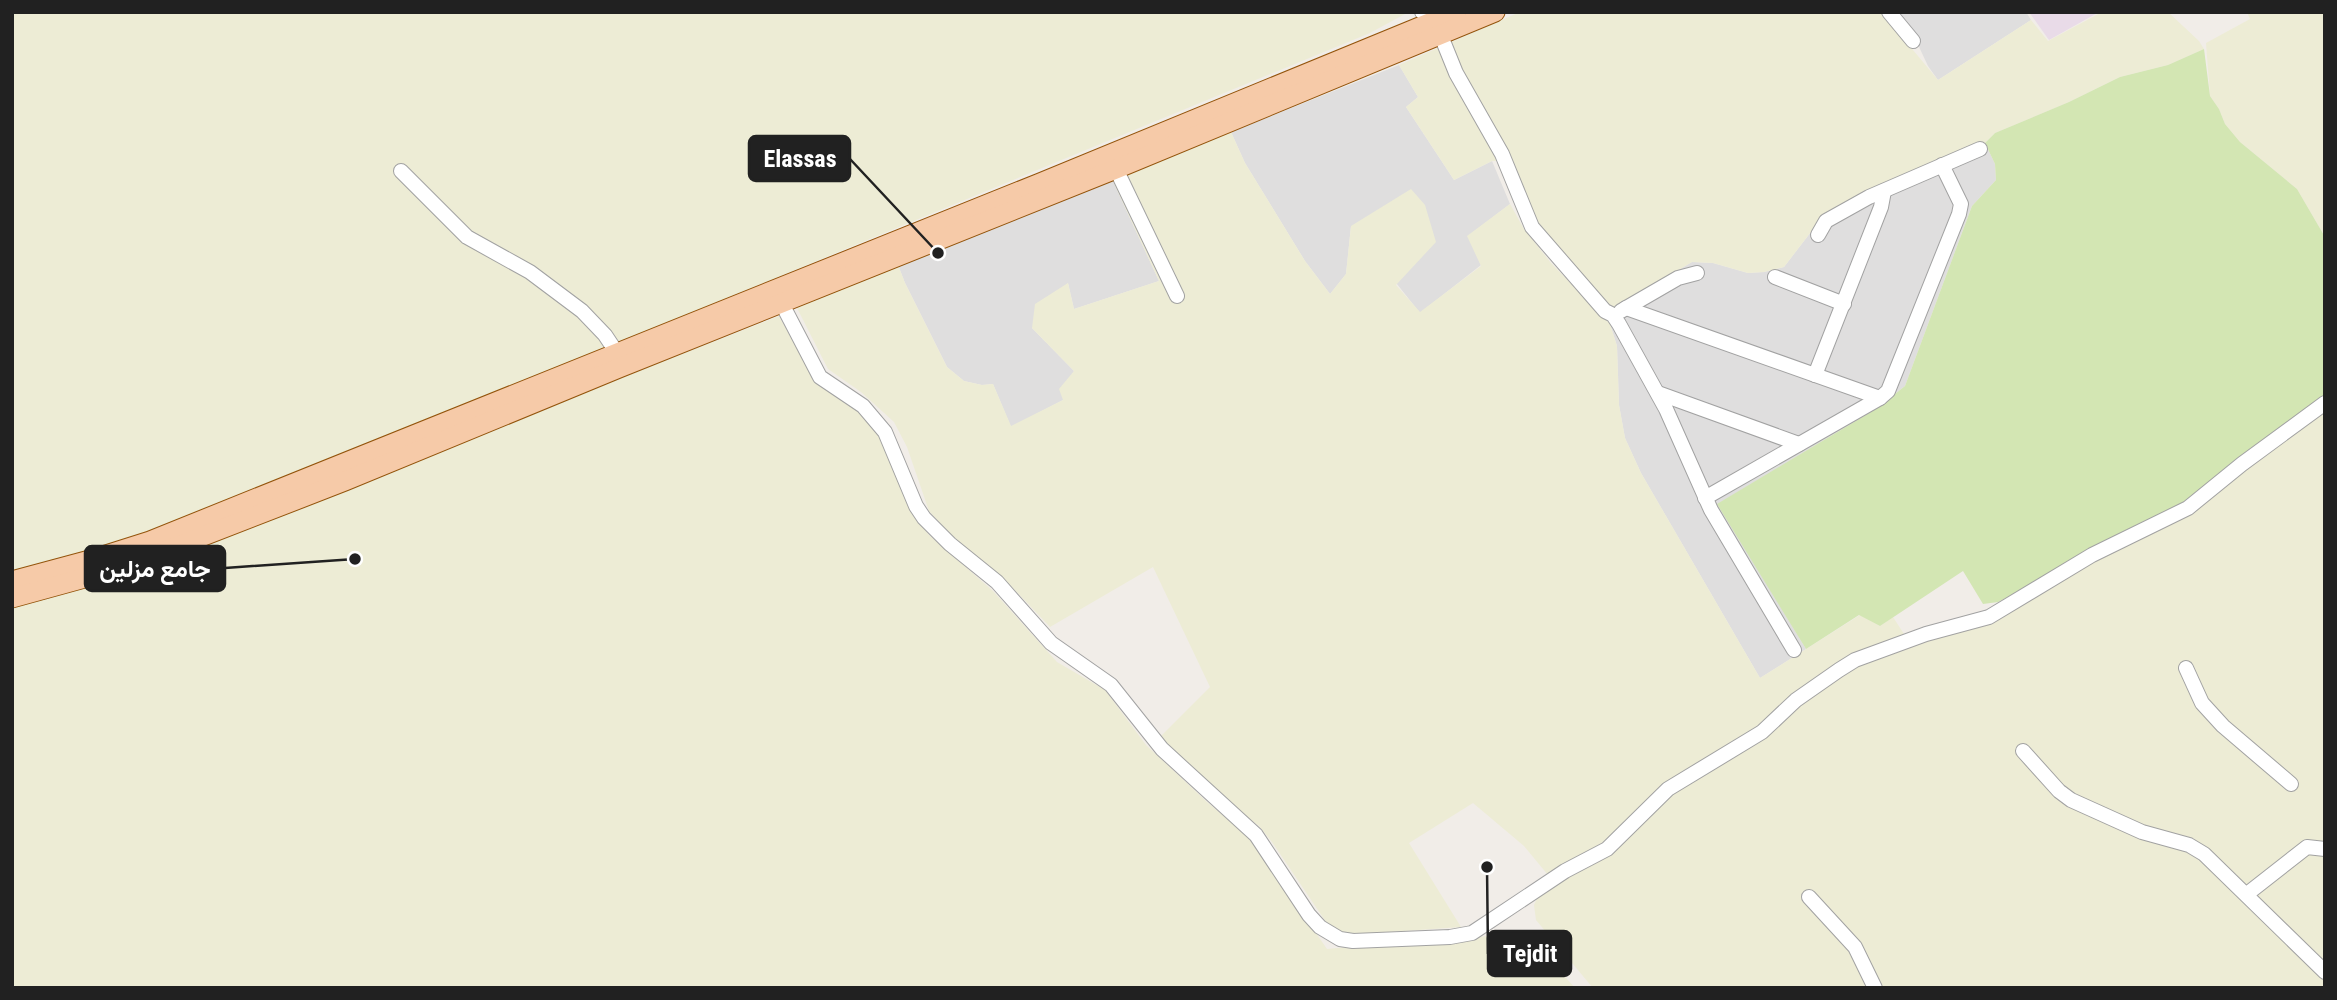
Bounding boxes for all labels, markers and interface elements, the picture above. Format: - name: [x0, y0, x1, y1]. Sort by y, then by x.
- callout: Elassas: [749, 136, 850, 181]
- text: Elassas: [763, 145, 837, 173]
- callout: جامع مزلين: [85, 546, 225, 591]
- text: جامع مزلين: [99, 555, 211, 586]
- callout: Tejdit: [1488, 931, 1571, 976]
- text: Tejdit: [1503, 940, 1557, 968]

